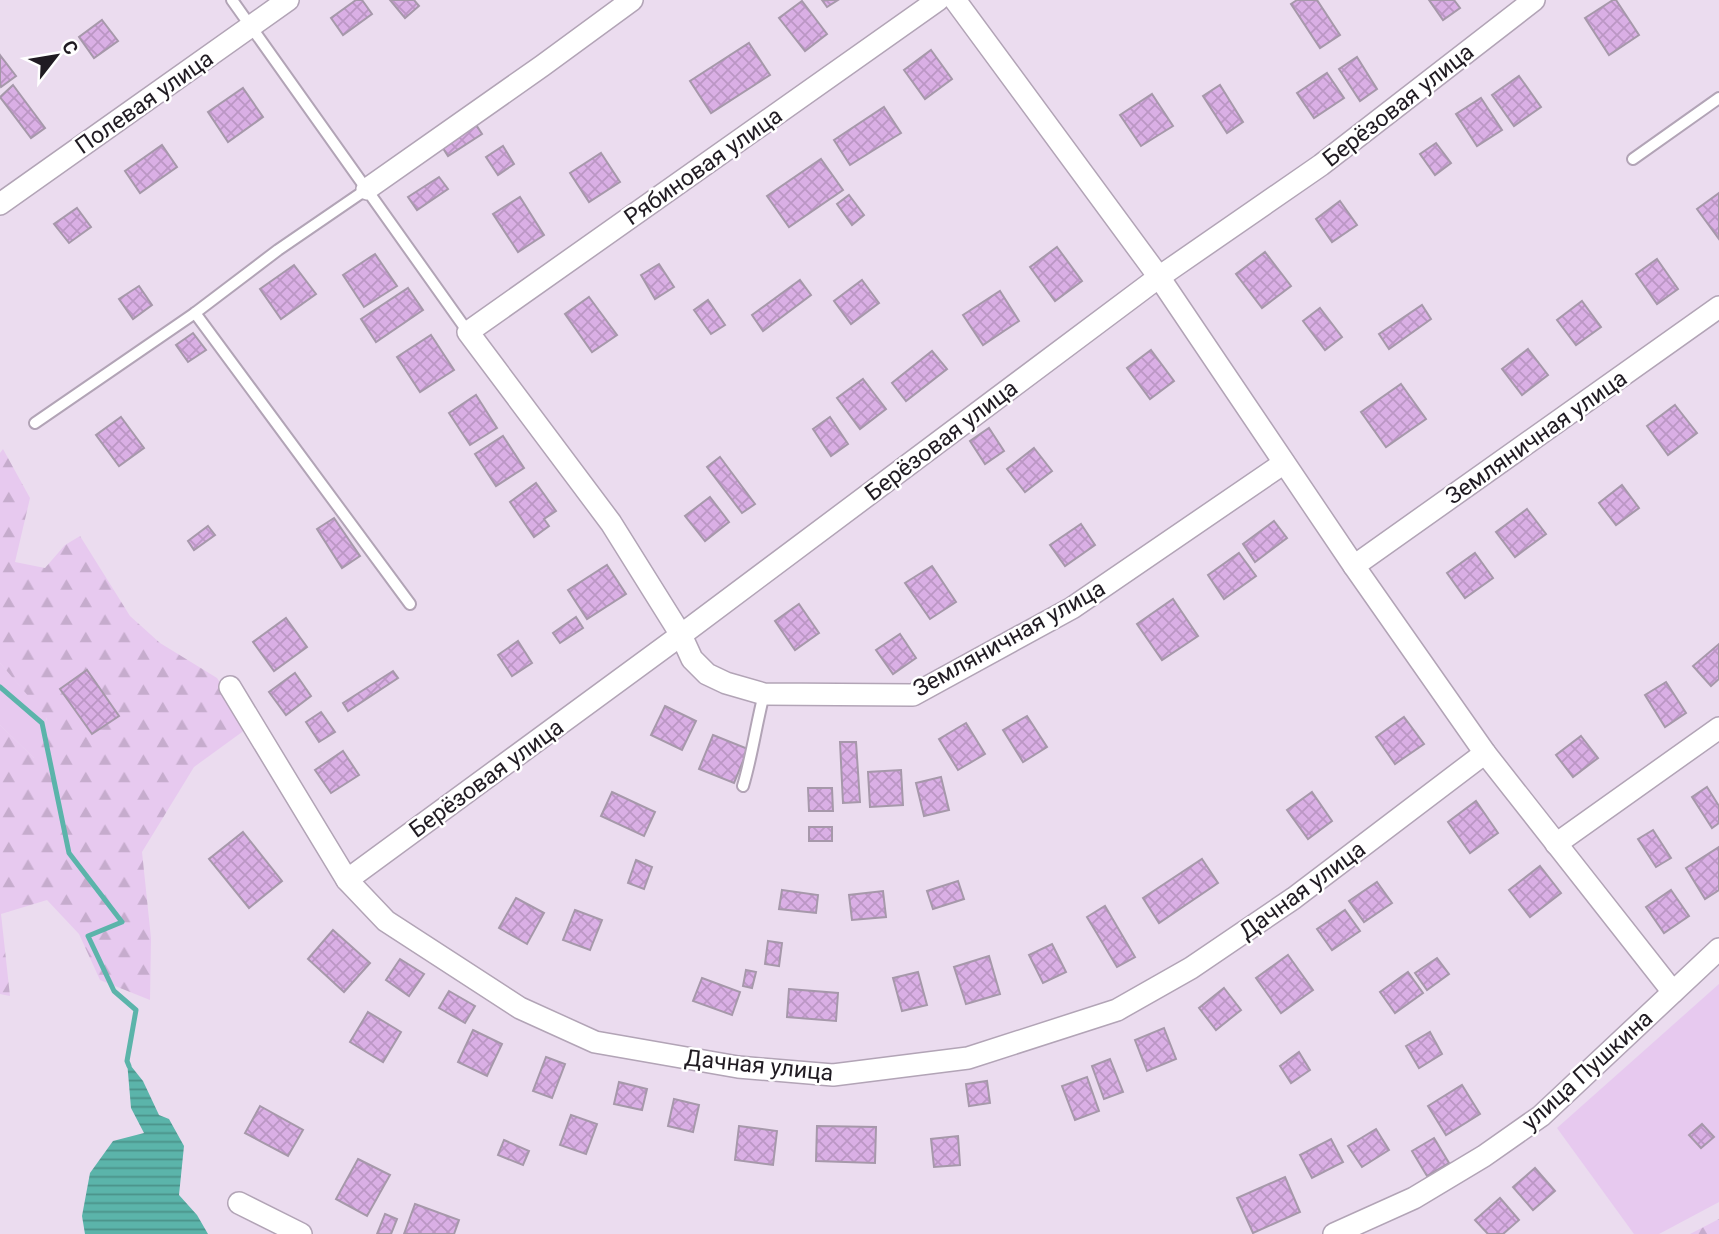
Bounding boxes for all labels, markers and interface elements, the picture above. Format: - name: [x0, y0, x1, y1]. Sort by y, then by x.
- north arrow: [21, 21, 91, 91]
- text: С: [57, 36, 83, 59]
- street label: Берёзовая улица: [1318, 38, 1479, 173]
- street label: Полевая улица: [70, 45, 218, 160]
- street label: Рябиновая улица: [619, 102, 787, 231]
- street label: Земляничная улица: [1440, 365, 1632, 510]
- street label: Берёзовая улица: [860, 374, 1023, 506]
- street label: Земляничная улица: [909, 574, 1110, 702]
- street label: Берёзовая улица: [404, 713, 569, 843]
- street label: Дачная улица: [1234, 836, 1371, 945]
- street label: улица Пушкина: [1517, 1005, 1658, 1136]
- street label: Дачная улица: [683, 1044, 835, 1087]

